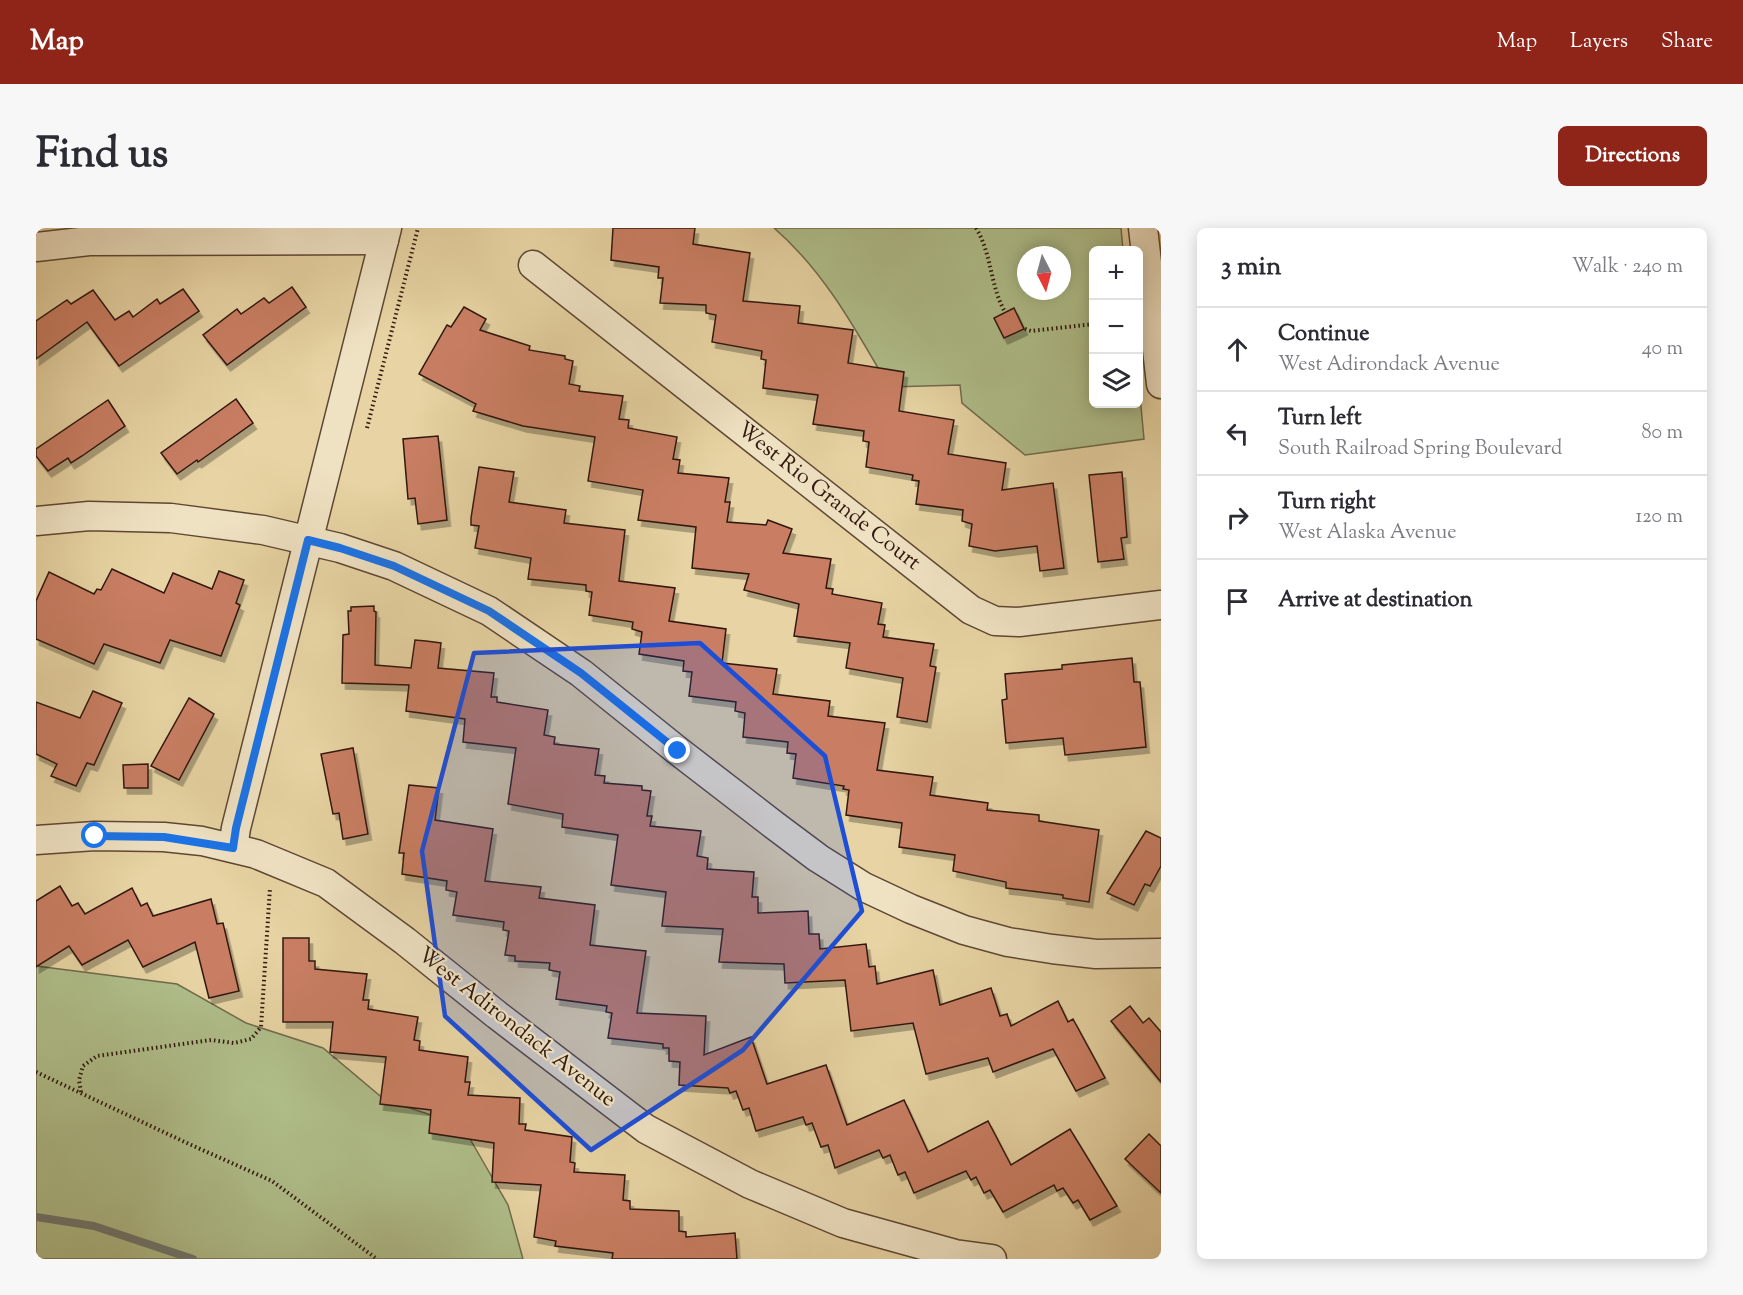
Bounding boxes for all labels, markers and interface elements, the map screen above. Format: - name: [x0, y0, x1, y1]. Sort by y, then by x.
- text: Map: [30, 22, 84, 62]
- text: Map: [1497, 27, 1537, 57]
- text: Layers: [1570, 27, 1628, 57]
- text: Share: [1661, 27, 1713, 57]
- text: Find us: [36, 126, 168, 186]
- button: Directions: [1558, 126, 1707, 186]
- north arrow: [1017, 246, 1071, 300]
- map controls: [1089, 246, 1143, 408]
- button: +: [1089, 246, 1143, 300]
- text: 3 min: [1221, 249, 1281, 286]
- text: Walk · 240 m: [1572, 253, 1683, 282]
- button: −: [1089, 300, 1143, 354]
- text: Continue: [1278, 319, 1369, 351]
- icon: ahead: [1221, 333, 1254, 366]
- text: 40 m: [1642, 335, 1683, 364]
- text: West Adirondack Avenue: [1278, 351, 1500, 380]
- button: layers: [1089, 354, 1143, 408]
- text: Turn left: [1278, 403, 1361, 435]
- street label: West Rio Grande Court: [729, 415, 927, 579]
- icon: left: [1221, 417, 1254, 450]
- text: 80 m: [1642, 419, 1683, 448]
- text: South Railroad Spring Boulevard: [1278, 435, 1562, 464]
- text: Turn right: [1278, 487, 1375, 519]
- icon: right: [1221, 501, 1254, 534]
- text: 120 m: [1635, 503, 1683, 532]
- text: West Alaska Avenue: [1278, 519, 1457, 548]
- icon: arrive: [1221, 585, 1254, 618]
- text: Arrive at destination: [1278, 585, 1473, 617]
- route end: [664, 737, 690, 763]
- route start: [81, 822, 107, 848]
- street label: West Adirondack Avenue: [410, 940, 622, 1116]

